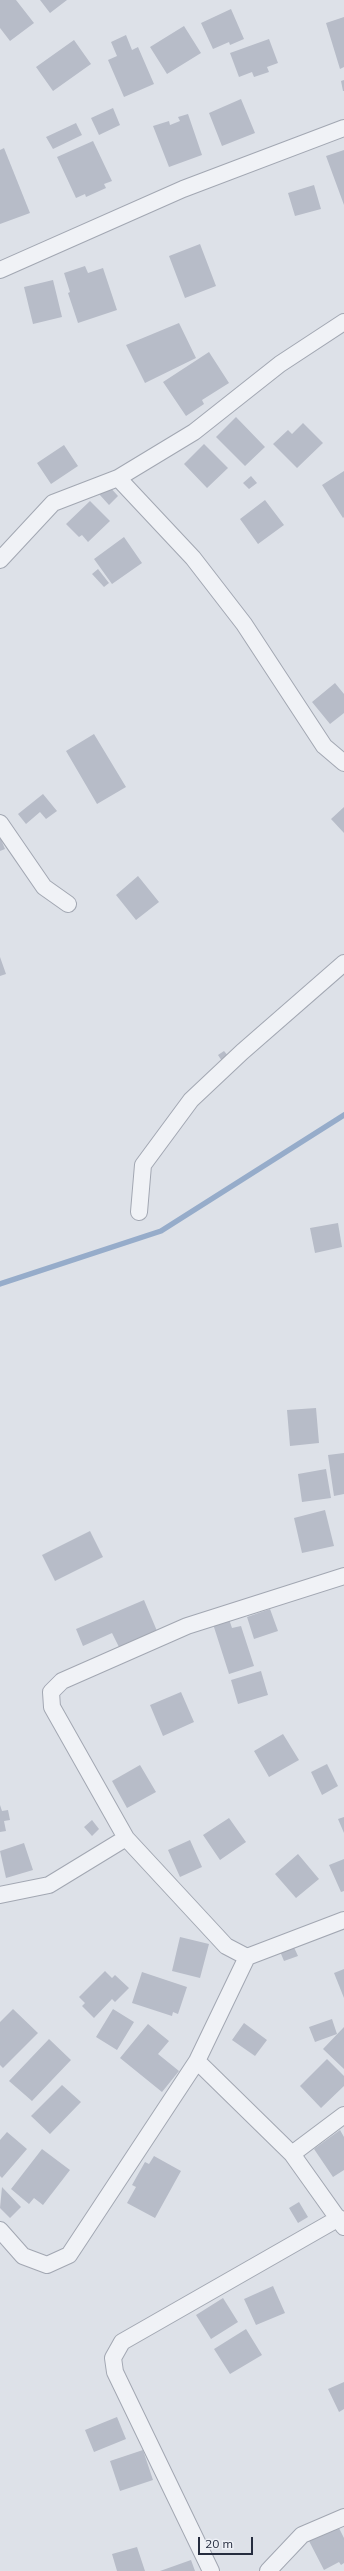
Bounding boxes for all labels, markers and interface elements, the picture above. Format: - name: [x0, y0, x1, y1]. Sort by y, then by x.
- scale bar: [200, 2529, 255, 2555]
- text: 20 m: [205, 2536, 233, 2551]

